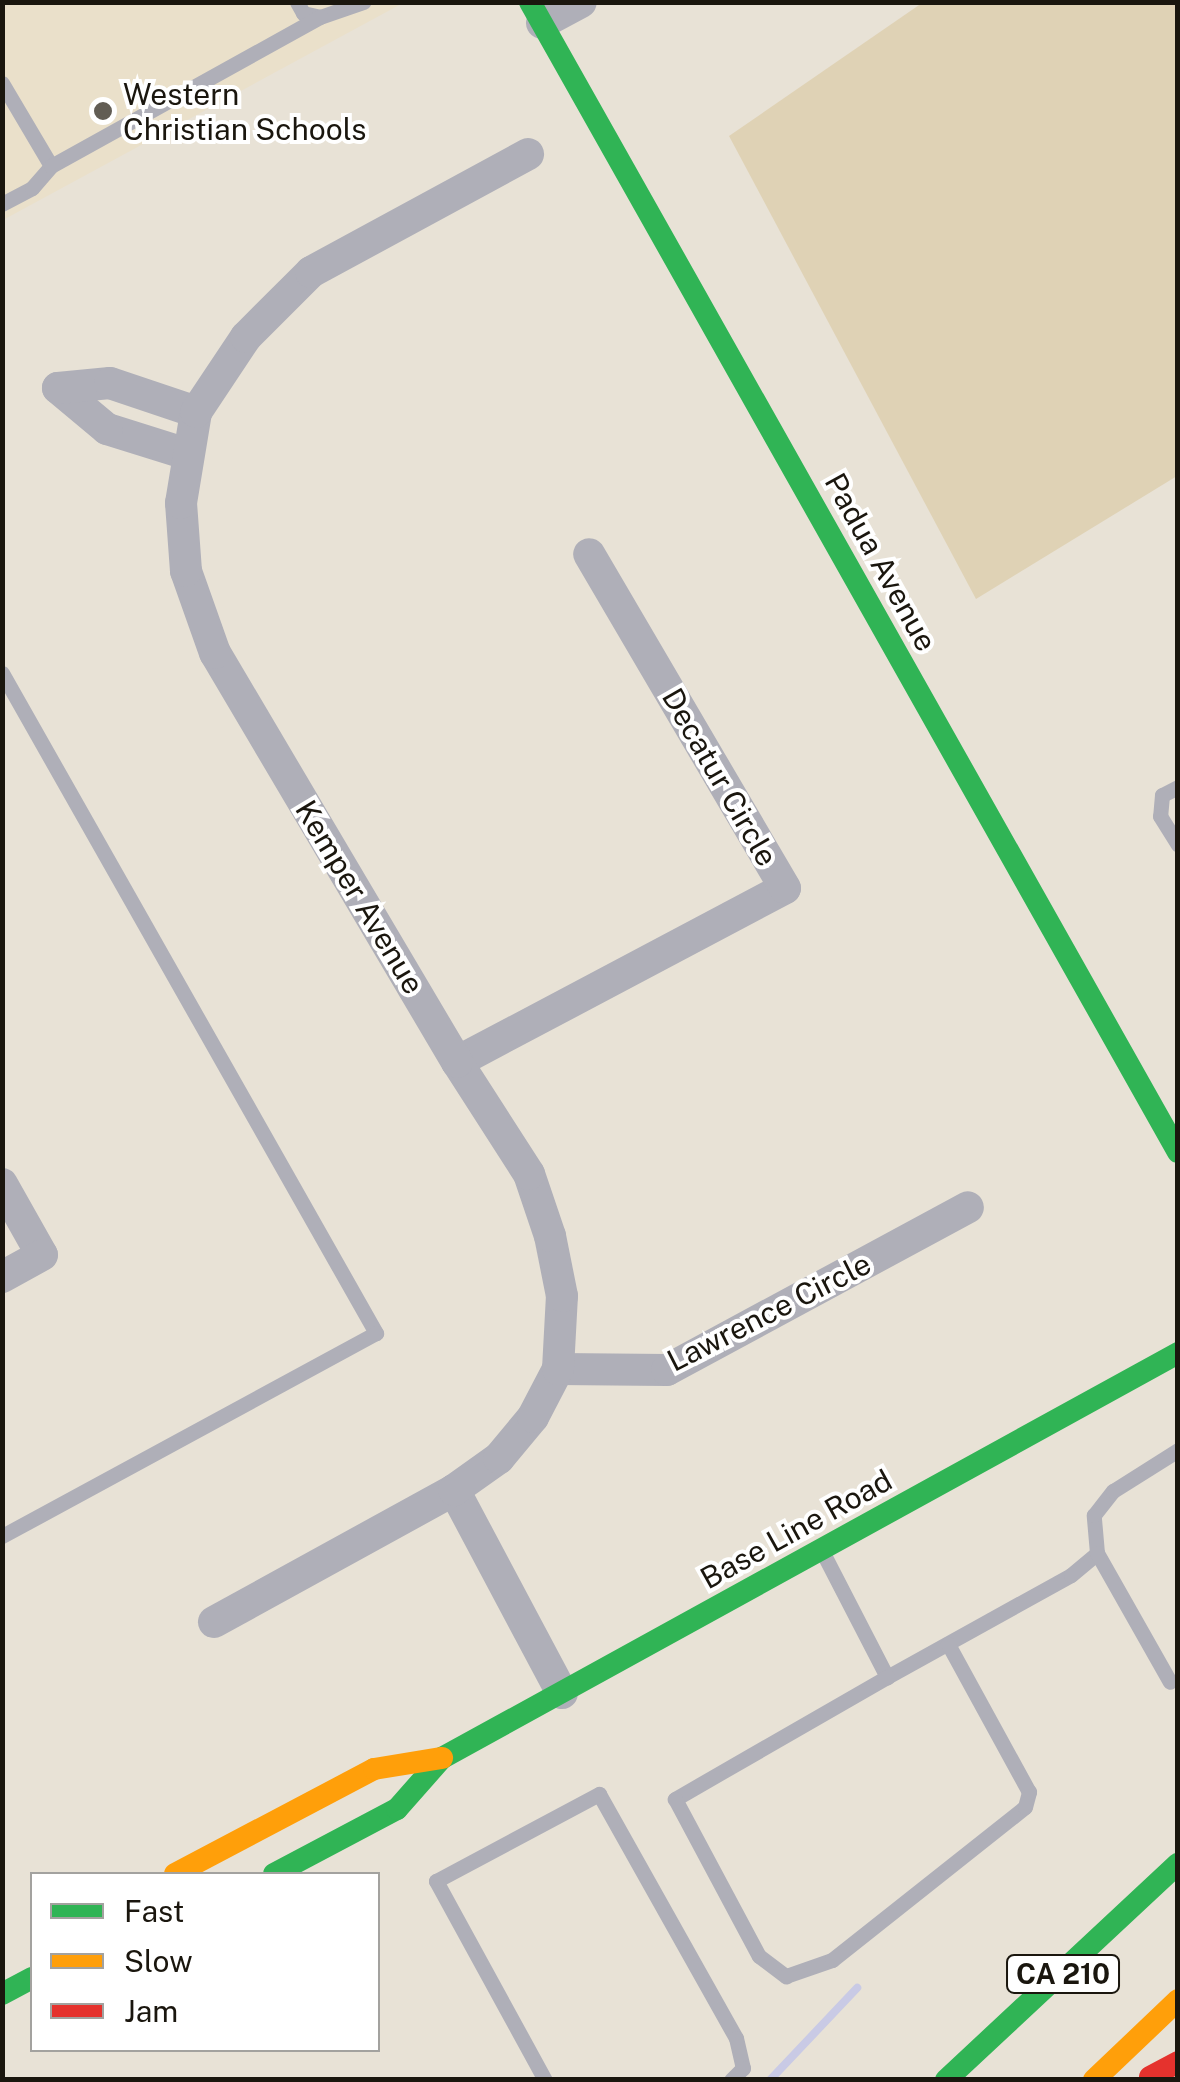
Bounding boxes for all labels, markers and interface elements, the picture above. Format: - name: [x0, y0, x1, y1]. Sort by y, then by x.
- place label: Western Christian Schools: [123, 76, 366, 146]
- marker: Western Christian Schools: [92, 100, 114, 122]
- street label: Padua Avenue: [817, 467, 945, 657]
- street label: Decatur Circle: [655, 682, 785, 872]
- street label: Kemper Avenue: [288, 794, 432, 1000]
- street label: Lawrence Circle: [661, 1245, 877, 1379]
- street label: Base Line Road: [694, 1461, 898, 1597]
- legend: [30, 1872, 380, 2052]
- text: Fast: [124, 1893, 184, 1929]
- text: Slow: [124, 1943, 193, 1979]
- road number: CA 210: [1006, 1951, 1120, 1997]
- text: Jam: [124, 1993, 178, 2029]

